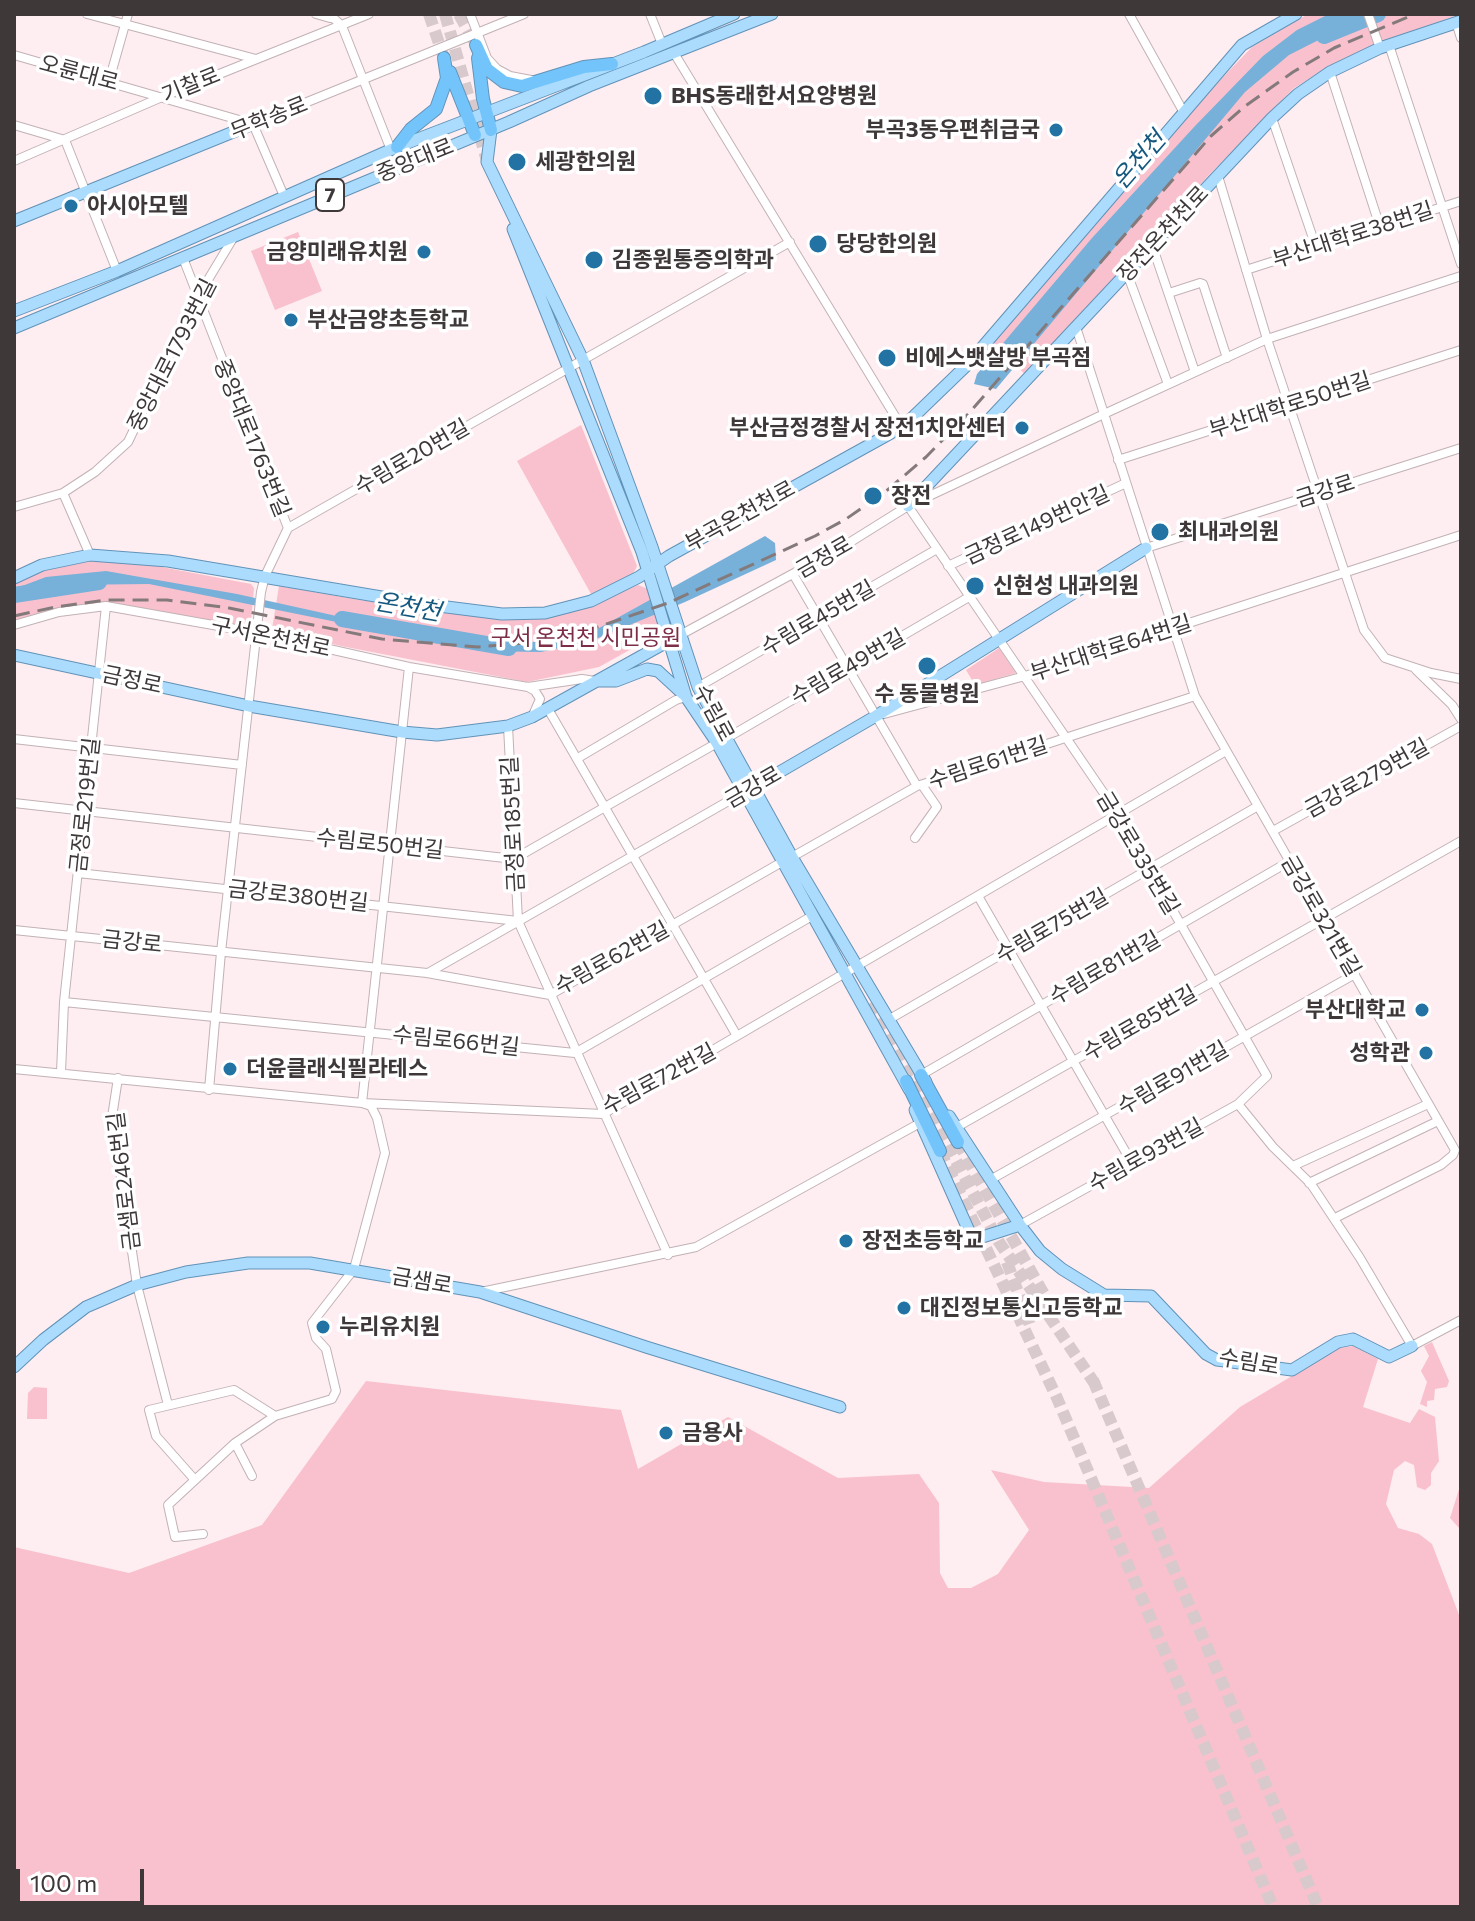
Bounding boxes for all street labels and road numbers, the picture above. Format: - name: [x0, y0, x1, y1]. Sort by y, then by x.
- street label: 오륜대로: [36, 50, 122, 96]
- street label: 기찰로: [158, 61, 224, 109]
- street label: 무학송로: [227, 91, 311, 145]
- street label: 중앙대로: [373, 133, 457, 187]
- road number: 7: [316, 179, 344, 211]
- street label: 장전온천천로: [1112, 181, 1214, 287]
- street label: 부산대학로38번길: [1269, 197, 1437, 273]
- street label: 중앙대로1793번길: [122, 274, 222, 436]
- street label: 중앙대로1763번길: [208, 355, 296, 521]
- street label: 부산대학로50번길: [1206, 366, 1374, 444]
- street label: 수림로20번길: [350, 414, 474, 500]
- street label: 금강로: [1292, 469, 1358, 513]
- street label: 부곡온천천로: [680, 475, 800, 557]
- street label: 금정로149번안길: [960, 480, 1114, 570]
- street label: 금정로: [791, 530, 857, 584]
- street label: 수림로45번길: [756, 575, 880, 661]
- street label: 부산대학로64번길: [1027, 609, 1195, 687]
- street label: 구서온천천로: [209, 611, 333, 663]
- street label: 수림로49번길: [786, 624, 910, 710]
- street label: 금정로: [100, 661, 164, 699]
- street label: 수림로: [688, 680, 740, 746]
- street label: 수림로61번길: [925, 731, 1051, 795]
- street label: 금강로279번길: [1300, 733, 1434, 823]
- street label: 금정로219번길: [65, 736, 105, 874]
- street label: 금정로185번길: [496, 755, 530, 893]
- street label: 금강로: [720, 760, 786, 814]
- street label: 금강로335번길: [1091, 787, 1185, 919]
- street label: 수림로50번길: [315, 824, 445, 864]
- street label: 금강로321번길: [1276, 851, 1366, 981]
- street label: 금강로380번길: [226, 875, 370, 917]
- street label: 수림로75번길: [991, 883, 1113, 969]
- street label: 수림로62번길: [550, 916, 674, 1000]
- street label: 금강로: [100, 926, 164, 958]
- street label: 수림로81번길: [1045, 926, 1165, 1010]
- street label: 수림로85번길: [1078, 980, 1202, 1066]
- street label: 수림로66번길: [391, 1021, 521, 1061]
- street label: 수림로91번길: [1113, 1036, 1233, 1120]
- street label: 수림로72번길: [598, 1038, 720, 1120]
- street label: 금샘로246번길: [102, 1110, 146, 1252]
- street label: 수림로93번길: [1084, 1113, 1208, 1197]
- street label: 금샘로: [390, 1263, 454, 1299]
- street label: 수림로: [1217, 1344, 1281, 1380]

